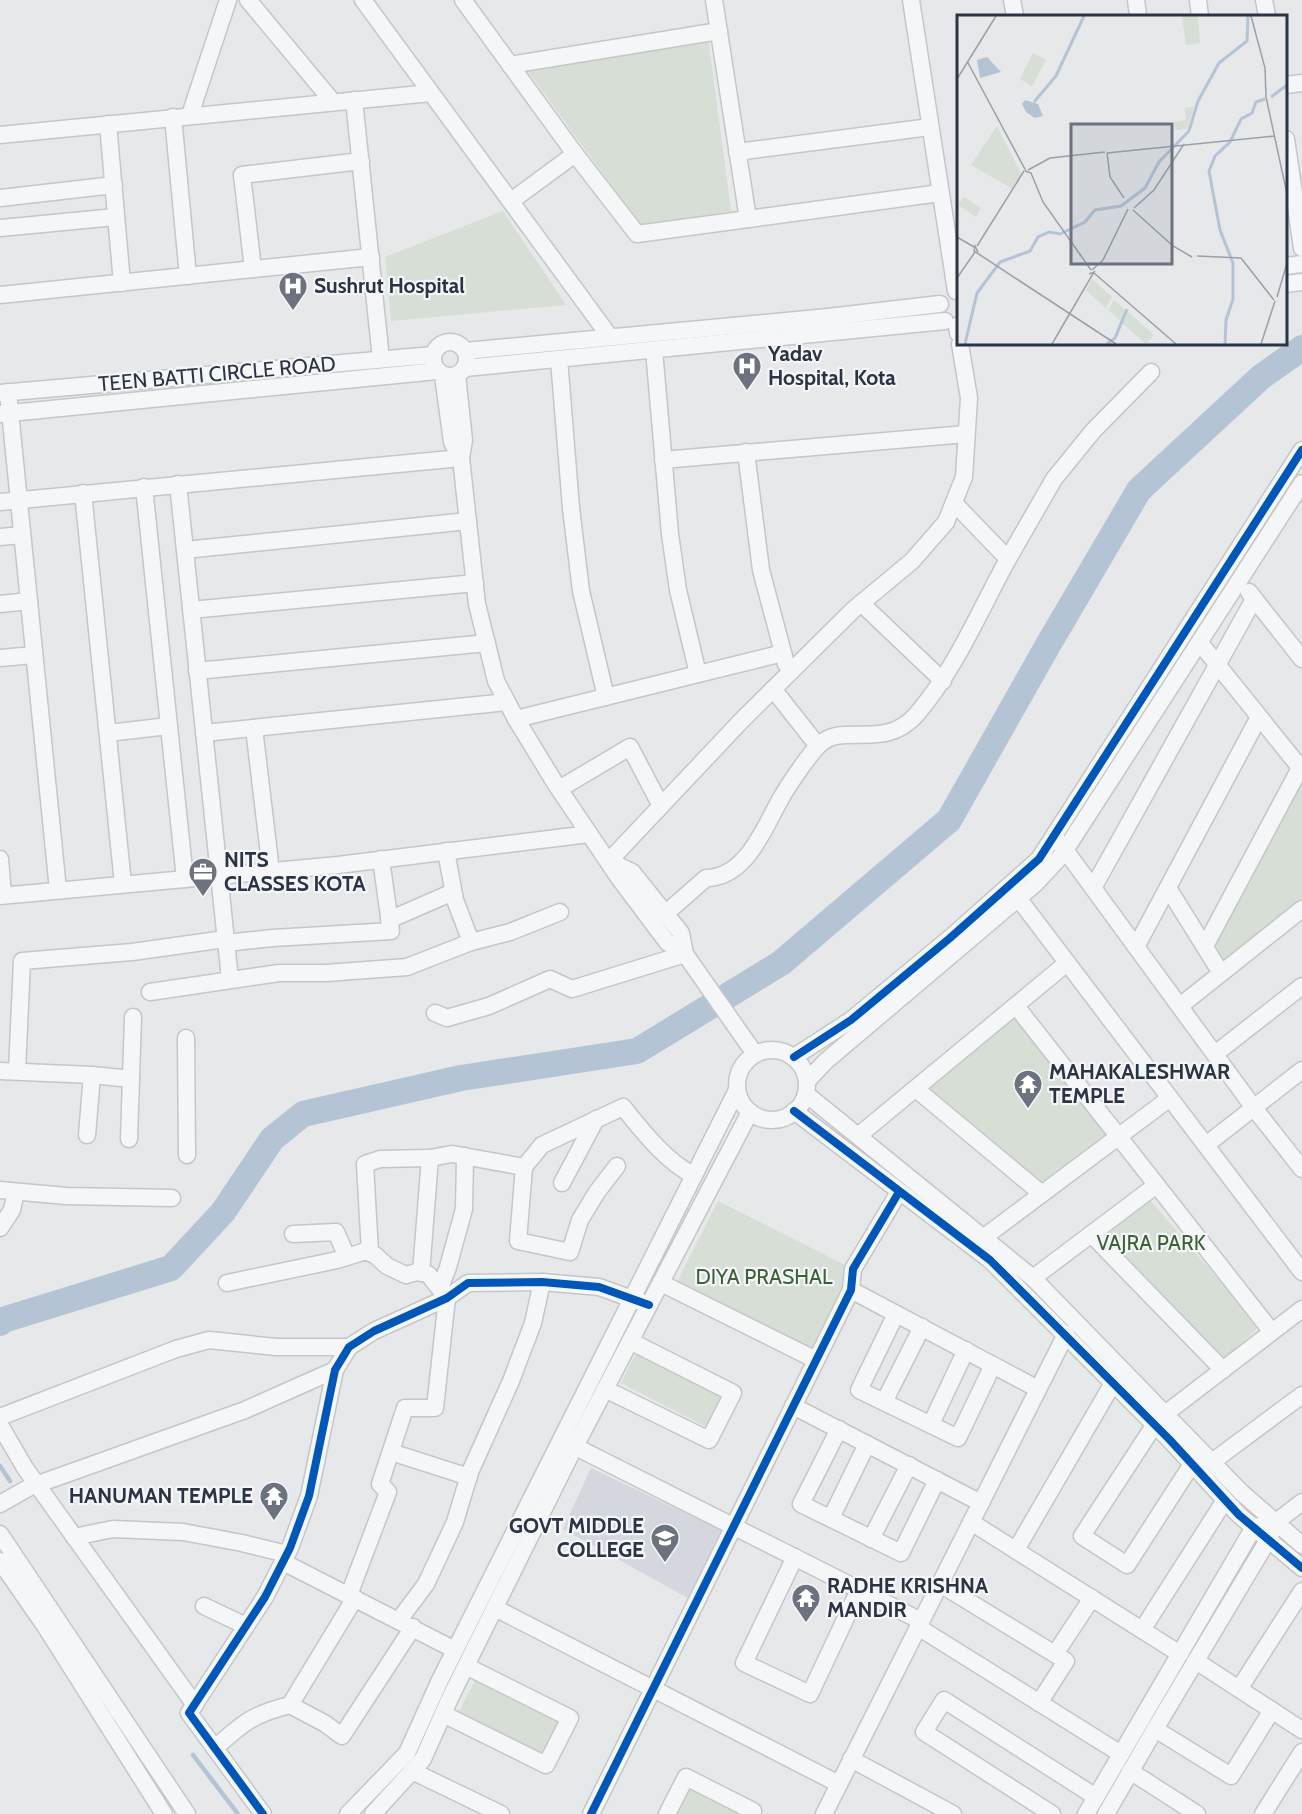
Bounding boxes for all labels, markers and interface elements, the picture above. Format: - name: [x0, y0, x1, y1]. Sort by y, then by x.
- inset map: [957, 15, 1287, 345]
- hospital icon: Sushrut Hospital: [277, 270, 309, 312]
- place label: Sushrut Hospital: [314, 273, 465, 298]
- place label: Yadav Hospital, Kota: [767, 341, 896, 390]
- hospital icon: Yadav Hospital, Kota: [731, 350, 763, 392]
- street label: TEEN BATTI CIRCLE ROAD: [97, 351, 337, 396]
- place label: NITS CLASSES KOTA: [224, 847, 366, 896]
- office icon: NITS CLASSES KOTA: [187, 856, 219, 898]
- place label: MAHAKALESHWAR TEMPLE: [1049, 1059, 1230, 1108]
- temple icon: MAHAKALESHWAR TEMPLE: [1012, 1068, 1044, 1110]
- park label: VAJRA PARK: [1096, 1230, 1206, 1255]
- park label: DIYA PRASHAL: [695, 1264, 833, 1289]
- temple icon: HANUMAN TEMPLE: [258, 1480, 290, 1522]
- place label: HANUMAN TEMPLE: [69, 1483, 253, 1508]
- place label: GOVT MIDDLE COLLEGE: [509, 1513, 644, 1562]
- school or university icon: GOVT MIDDLE COLLEGE: [649, 1522, 681, 1564]
- place label: RADHE KRISHNA MANDIR: [827, 1573, 989, 1622]
- temple icon: RADHE KRISHNA MANDIR: [790, 1582, 822, 1624]

